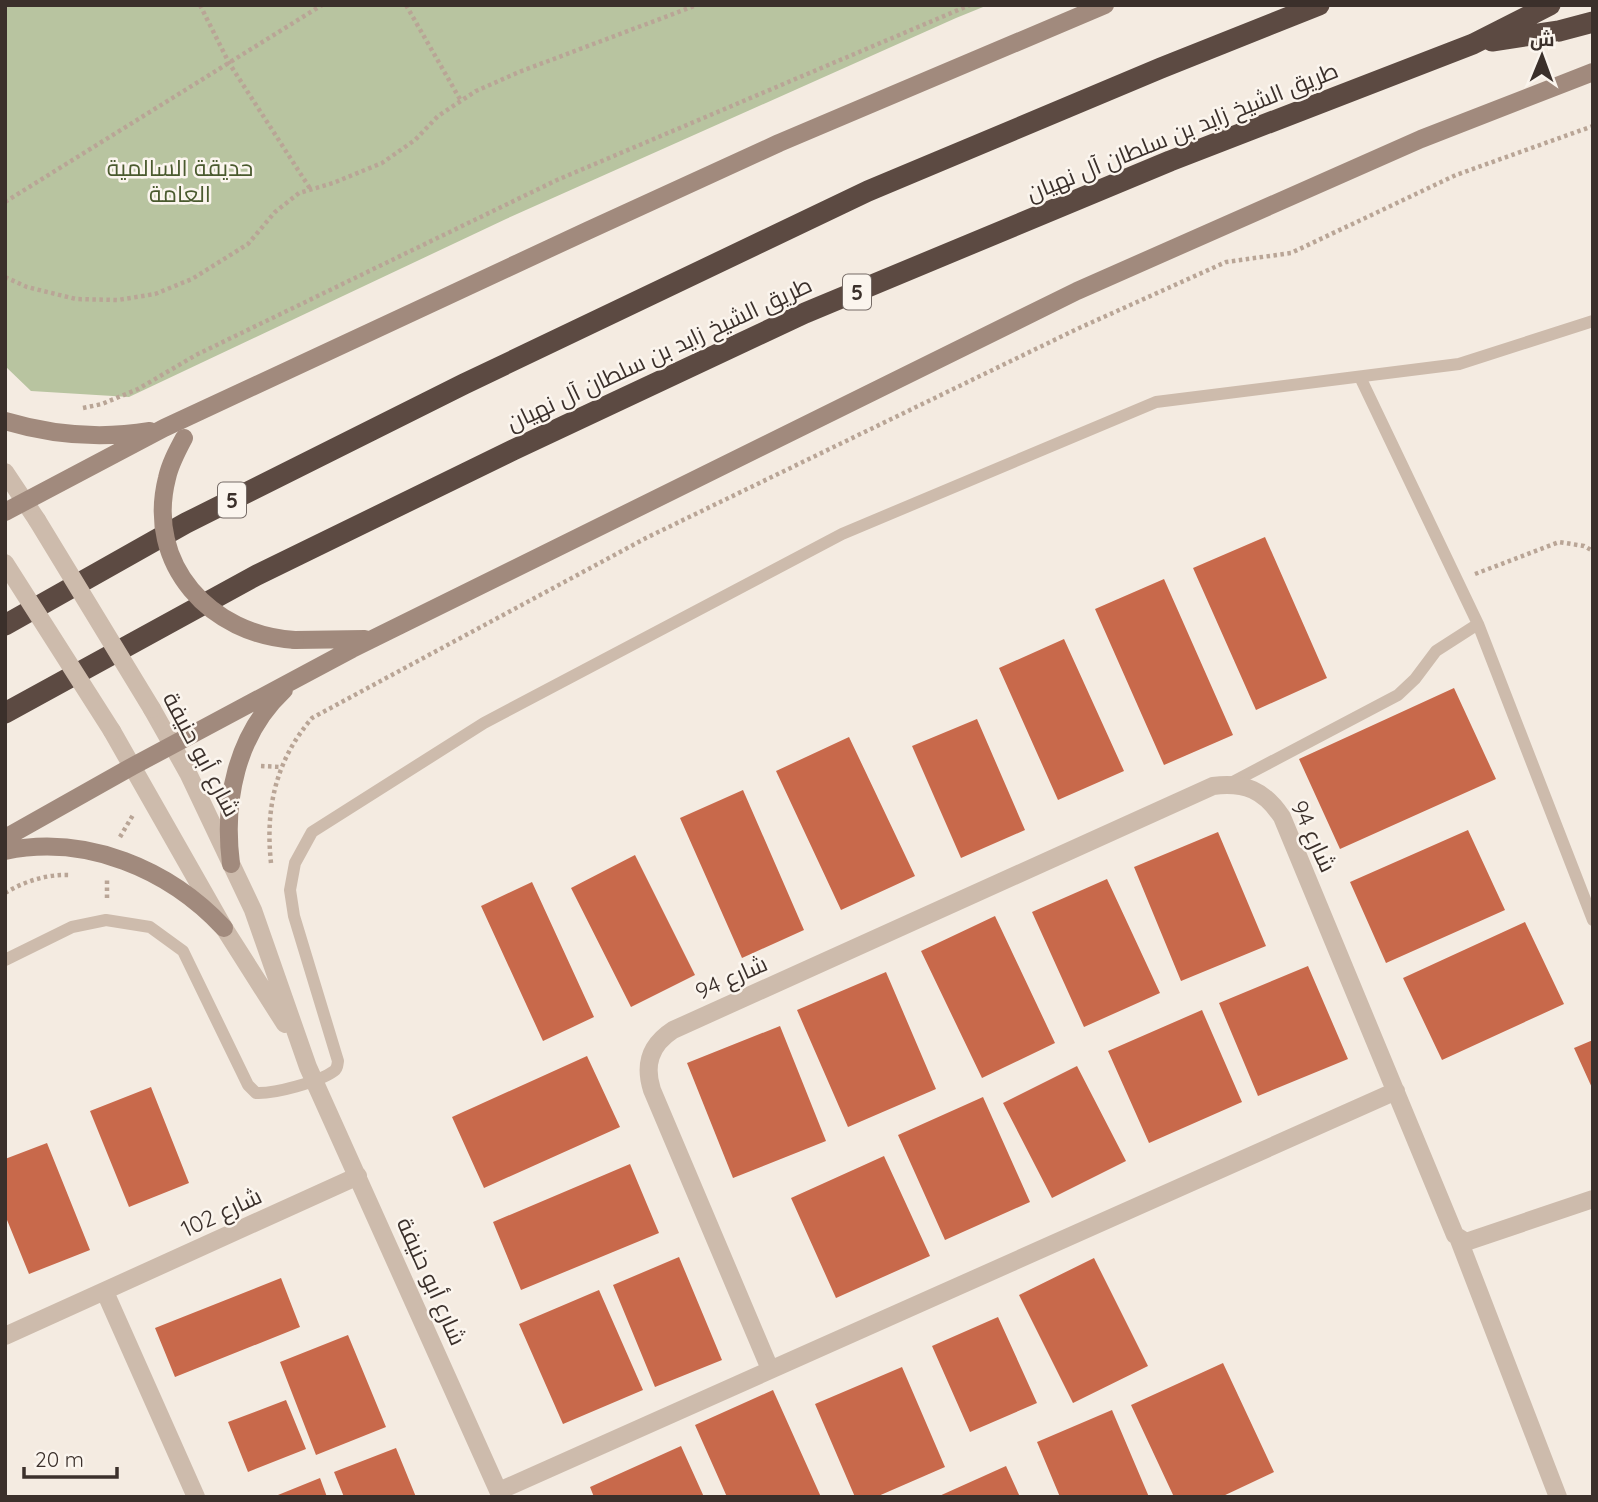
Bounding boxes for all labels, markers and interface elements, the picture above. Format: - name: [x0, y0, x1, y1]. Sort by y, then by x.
- north arrow: [1507, 21, 1577, 91]
- text: ش: [1530, 27, 1555, 51]
- street label: طريق الشيخ زايد بن سلطان آل نهيان: [1022, 55, 1343, 209]
- park label: حديقة السالمية العامة: [107, 153, 253, 208]
- street label: طريق الشيخ زايد بن سلطان آل نهيان: [502, 269, 817, 438]
- road number: 5: [843, 274, 871, 310]
- road number: 5: [218, 482, 246, 518]
- street label: شارع أبو حنيفة: [155, 687, 247, 822]
- street label: شارع 94: [1283, 796, 1343, 877]
- street label: شارع 94: [690, 948, 772, 1007]
- street label: شارع 102: [176, 1181, 267, 1245]
- street label: شارع أبو حنيفة: [389, 1213, 473, 1350]
- scale bar: [24, 1436, 117, 1480]
- text: 20 m: [35, 1446, 84, 1472]

